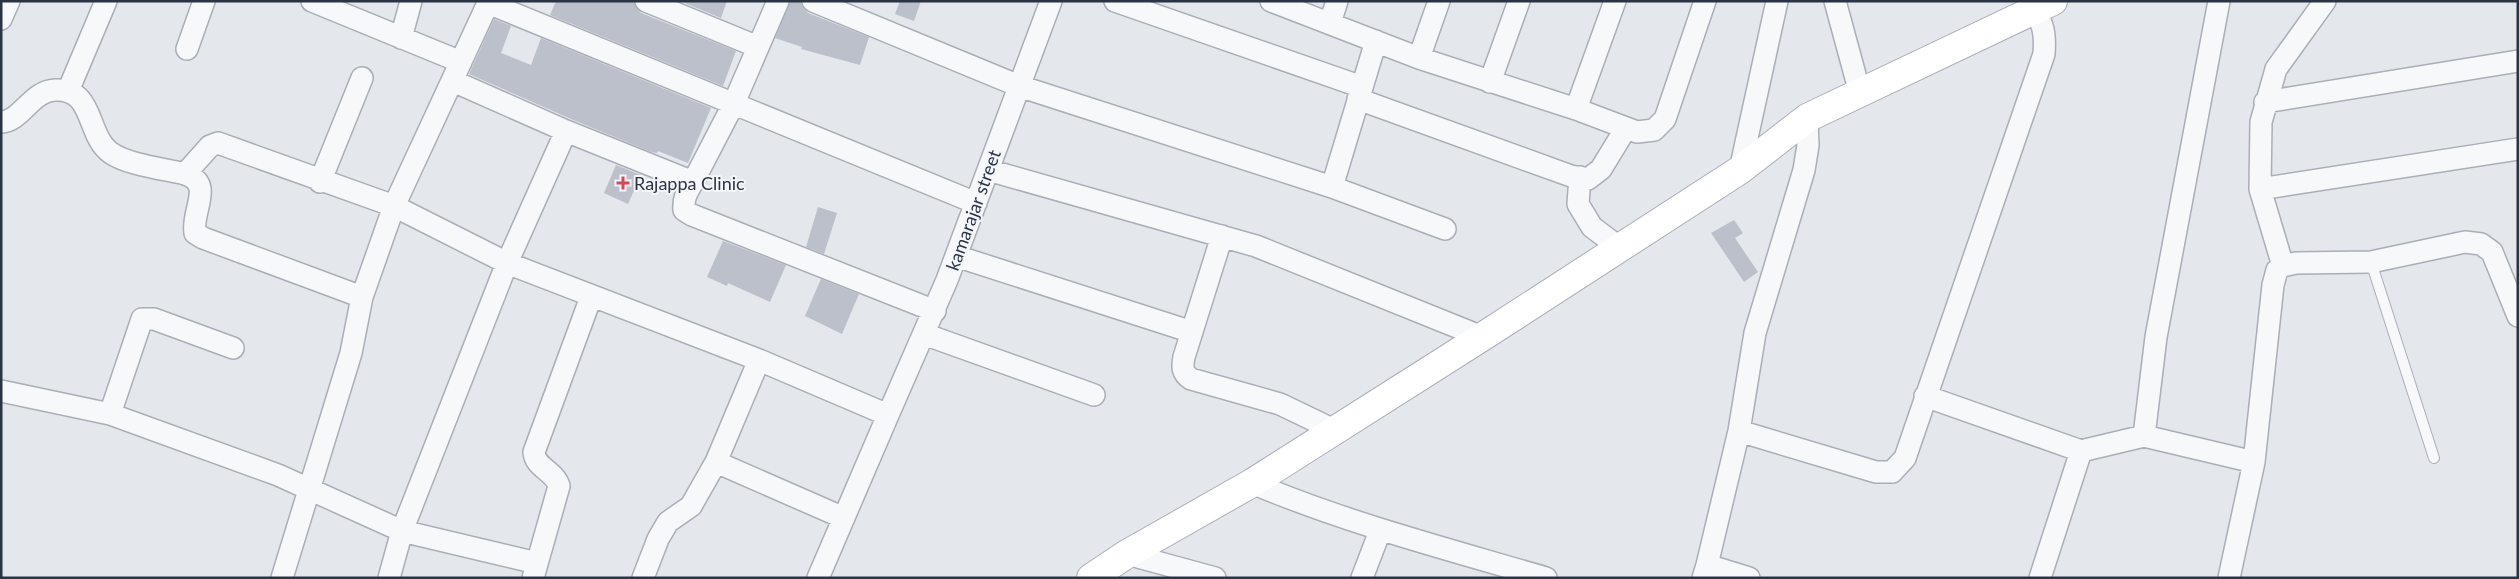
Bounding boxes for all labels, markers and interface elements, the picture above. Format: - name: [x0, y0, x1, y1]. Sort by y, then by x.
- street label: kamarajar street: [941, 146, 1005, 273]
- place label: Rajappa Clinic: [634, 172, 745, 194]
- marker: Rajappa Clinic: [616, 176, 630, 190]

